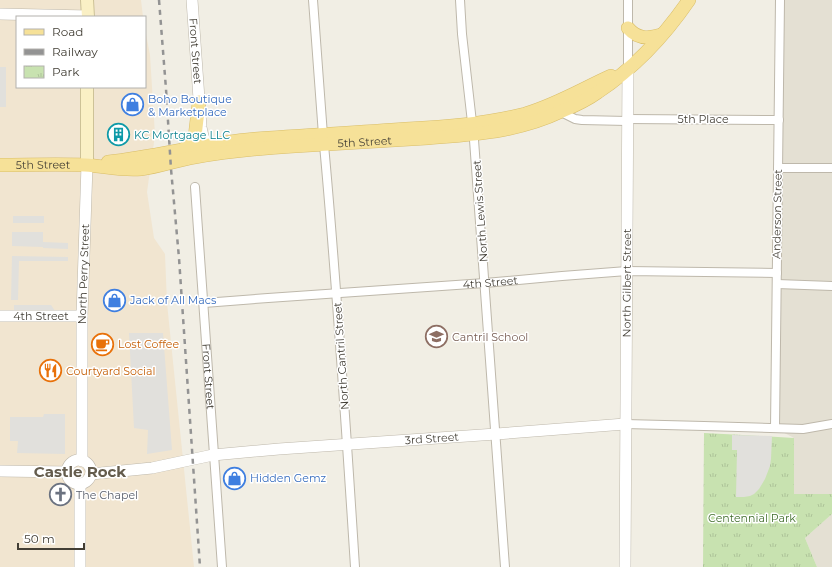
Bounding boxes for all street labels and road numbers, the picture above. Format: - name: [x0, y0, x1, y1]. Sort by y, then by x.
- street label: Front Street: [186, 17, 205, 85]
- street label: 5th Place: [677, 112, 729, 126]
- street label: 5th Street: [337, 133, 393, 150]
- street label: 5th Street: [16, 158, 71, 172]
- street label: North Lewis Street: [469, 159, 491, 262]
- street label: Anderson Street: [769, 169, 785, 259]
- street label: North Perry Street: [75, 223, 92, 324]
- street label: North Gilbert Street: [619, 228, 634, 338]
- street label: 4th Street: [462, 273, 519, 292]
- street label: North Cantril Street: [330, 301, 352, 410]
- street label: 4th Street: [13, 309, 69, 323]
- street label: Front Street: [199, 343, 218, 411]
- street label: 3rd Street: [404, 430, 460, 447]

